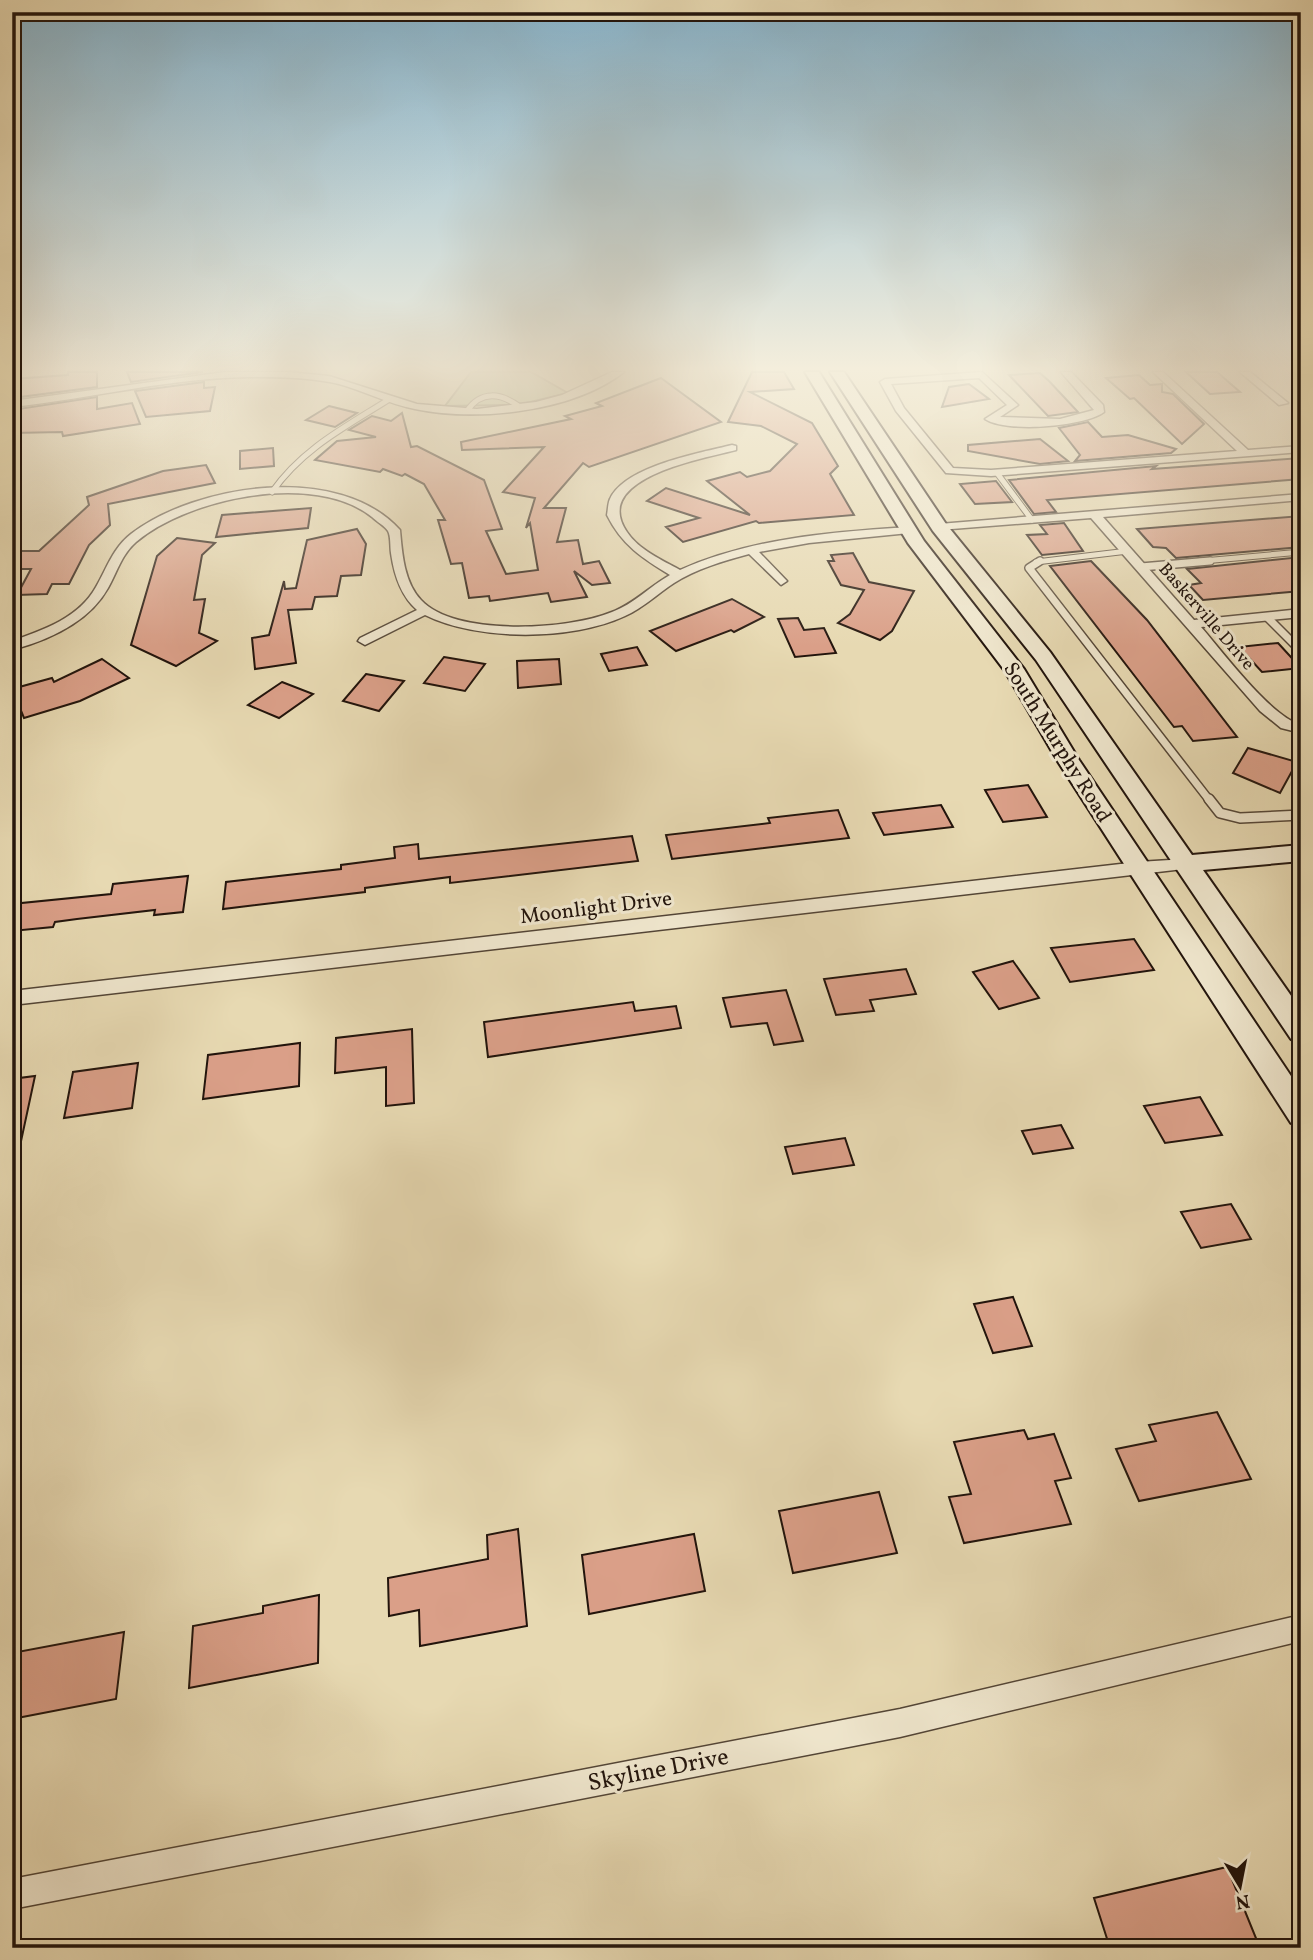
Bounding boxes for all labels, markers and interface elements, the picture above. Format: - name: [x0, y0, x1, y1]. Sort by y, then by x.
- street label: Baskerville Drive: [1152, 558, 1260, 676]
- street label: South Murphy Road: [996, 657, 1118, 829]
- street label: Moonlight Drive: [519, 885, 674, 932]
- street label: Skyline Drive: [585, 1741, 732, 1801]
- north arrow: [1204, 1852, 1274, 1922]
- text: N: [1233, 1887, 1252, 1915]

